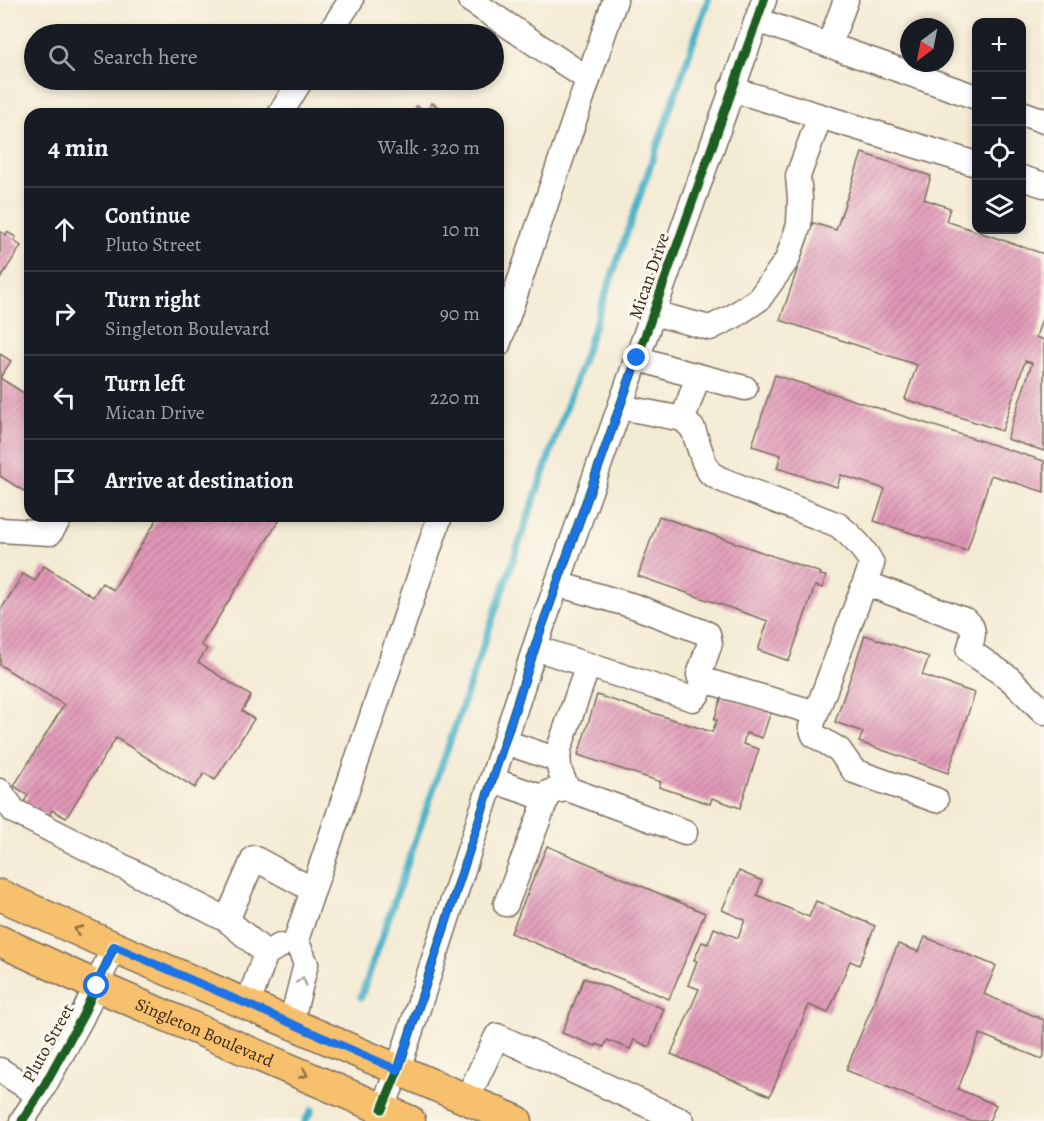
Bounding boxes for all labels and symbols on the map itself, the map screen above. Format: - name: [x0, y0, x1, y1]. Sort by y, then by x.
- north arrow: [900, 18, 954, 72]
- street label: Mican Drive: [623, 230, 675, 322]
- route end: [623, 344, 649, 370]
- one-way arrow: [74, 926, 85, 938]
- route start: [83, 972, 109, 998]
- one-way arrow: [294, 976, 307, 986]
- street label: Singleton Boulevard: [132, 992, 278, 1073]
- street label: Pluto Street: [16, 999, 80, 1087]
- one-way arrow: [297, 1067, 308, 1079]

